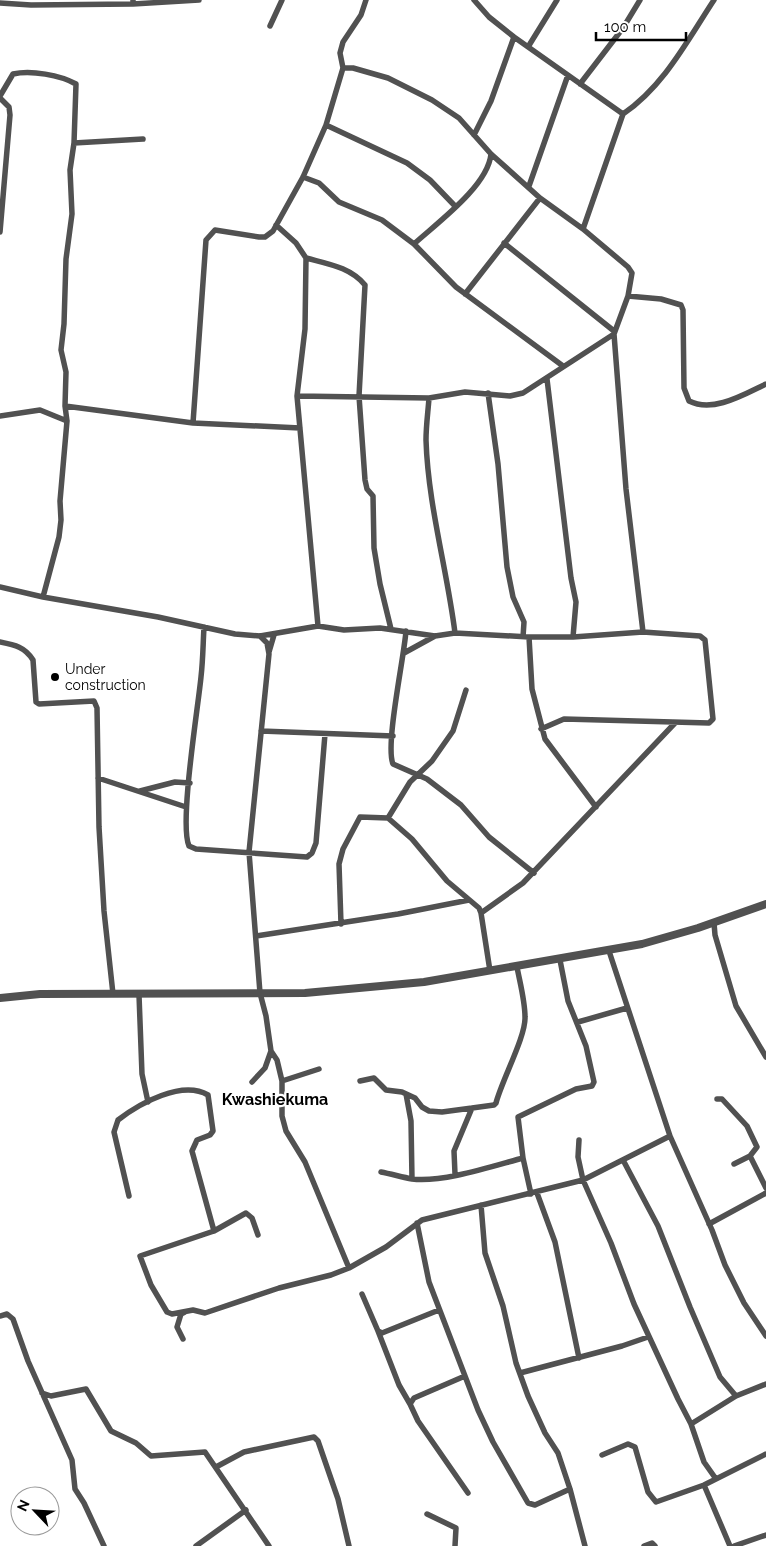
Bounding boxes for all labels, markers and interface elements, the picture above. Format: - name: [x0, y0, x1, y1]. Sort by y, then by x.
- scale bar: [596, 10, 686, 42]
- text: 100 m: [604, 18, 646, 36]
- place label: Under construction: [65, 661, 146, 693]
- marker: Under construction: [49, 671, 61, 683]
- district label: Kwashiekuma: [222, 1090, 328, 1109]
- north arrow: [10, 1486, 60, 1536]
- text: N: [14, 1497, 33, 1514]

